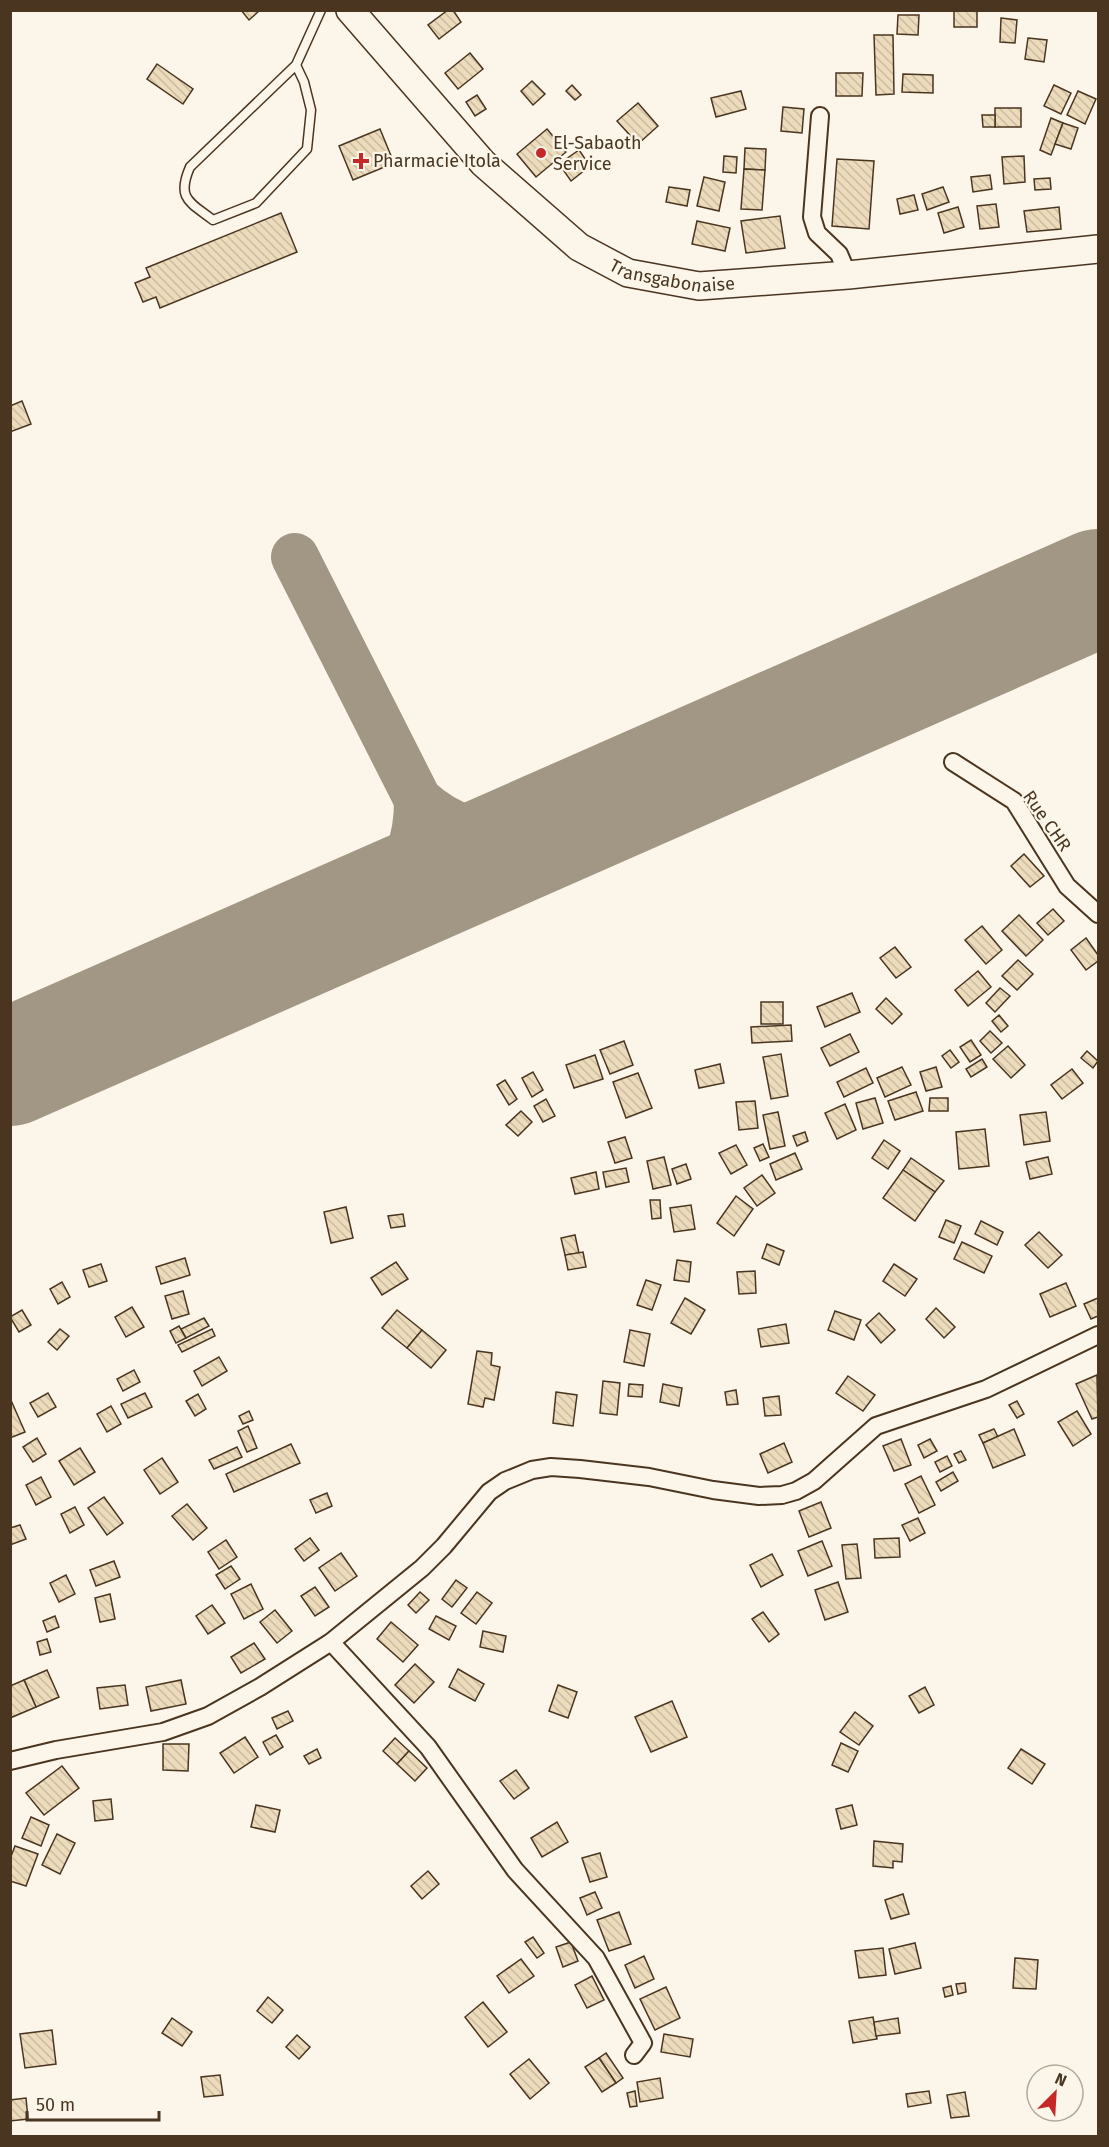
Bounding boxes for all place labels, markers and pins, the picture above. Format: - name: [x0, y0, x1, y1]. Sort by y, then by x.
- place label: El-Sabaoth Service: [553, 132, 642, 175]
- marker: El-Sabaoth Service: [534, 146, 548, 160]
- place label: Pharmacie Itola: [373, 150, 501, 172]
- marker: Pharmacie Itola: [354, 154, 368, 168]

